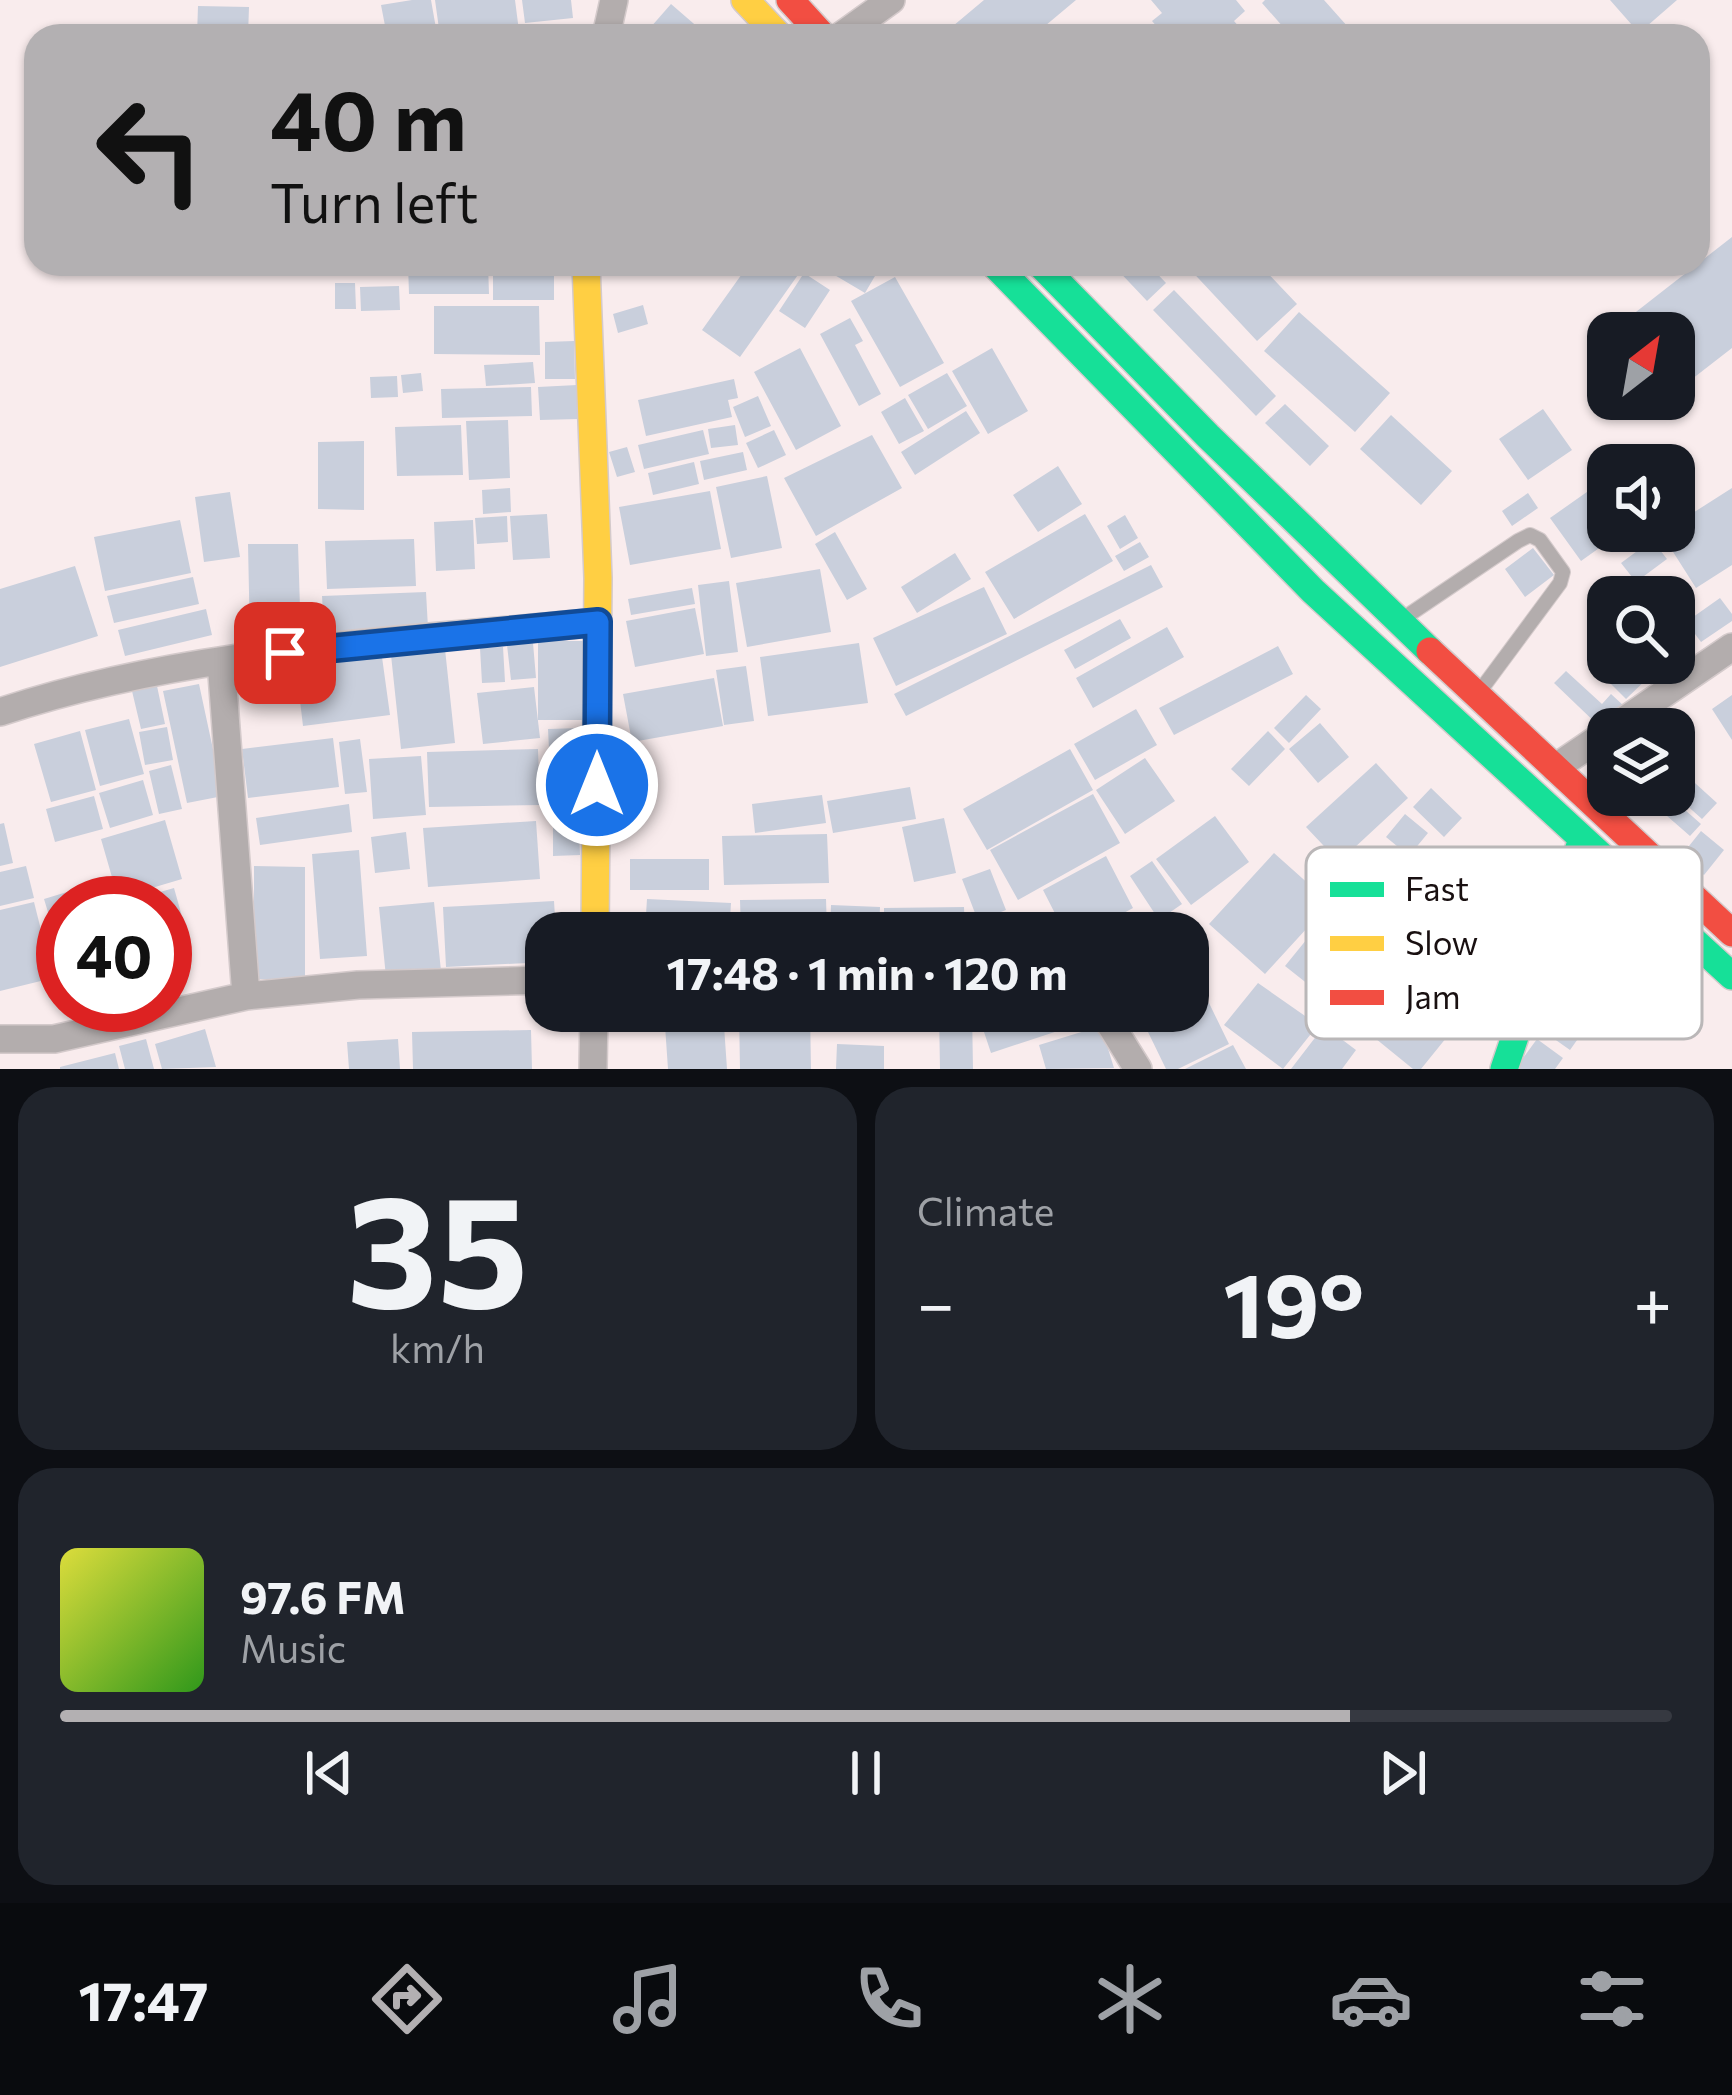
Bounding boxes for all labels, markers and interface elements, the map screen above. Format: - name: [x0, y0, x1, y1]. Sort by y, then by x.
- text: 40 m: [270, 66, 467, 168]
- icon: left: [72, 72, 228, 228]
- text: Turn left: [270, 168, 478, 234]
- north arrow: [1587, 312, 1695, 420]
- map controls: [1587, 312, 1695, 816]
- button: sound: [1587, 444, 1695, 552]
- button: search: [1587, 576, 1695, 684]
- pin: [234, 602, 336, 704]
- icon: arrive: [252, 620, 318, 686]
- button: layers: [1587, 708, 1695, 816]
- position arrow: [534, 722, 660, 848]
- legend: [1306, 847, 1702, 1039]
- text: Fast: [1405, 867, 1469, 908]
- speed limit sign: 40: [36, 876, 192, 1032]
- text: Slow: [1405, 921, 1478, 962]
- text: 17:48 · 1 min · 120 m: [667, 944, 1067, 999]
- text: Jam: [1405, 975, 1461, 1016]
- text: 35: [347, 1149, 528, 1340]
- text: Climate: [917, 1186, 1054, 1234]
- text: 19°: [1223, 1246, 1364, 1357]
- text: −: [917, 1261, 955, 1342]
- text: +: [1633, 1261, 1672, 1342]
- text: km/h: [390, 1323, 485, 1371]
- text: 97.6 FM: [240, 1568, 406, 1623]
- text: Music: [240, 1623, 346, 1671]
- icon: previous: [296, 1740, 362, 1806]
- icon: pause: [833, 1740, 899, 1806]
- icon: next: [1370, 1740, 1436, 1806]
- icon: directions: [365, 1957, 449, 2041]
- icon: music: [606, 1957, 690, 2041]
- icon: phone: [847, 1957, 931, 2041]
- icon: climate: [1088, 1957, 1172, 2041]
- icon: car: [1329, 1957, 1413, 2041]
- icon: filters: [1570, 1957, 1654, 2041]
- text: 17:47: [78, 1966, 209, 2032]

